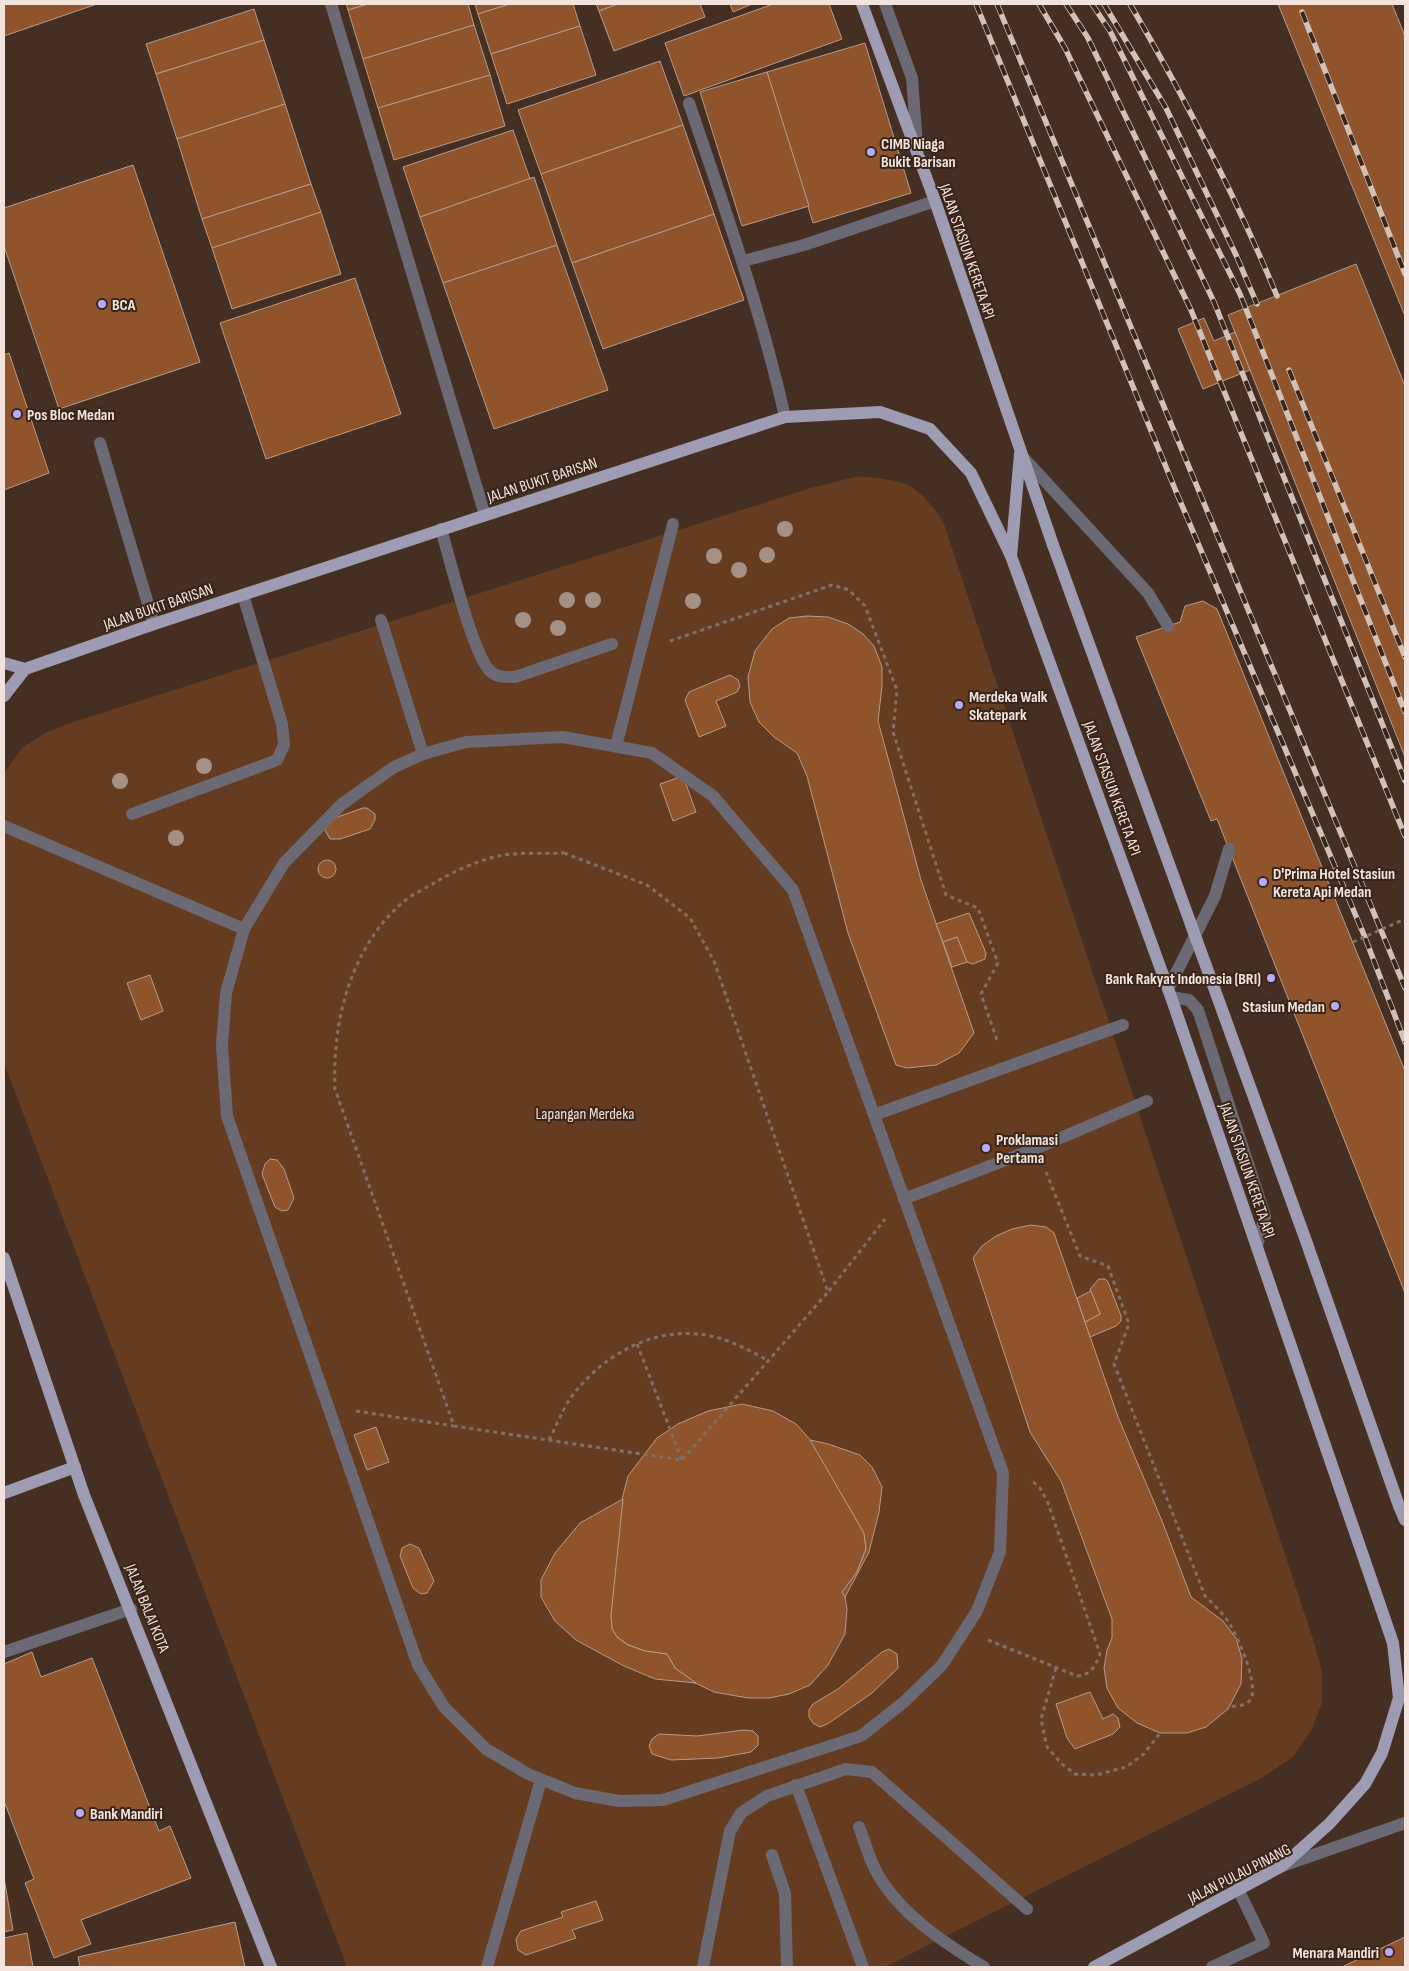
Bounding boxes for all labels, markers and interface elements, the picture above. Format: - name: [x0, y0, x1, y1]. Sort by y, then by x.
- place label: CIMB Niaga Bukit Barisan: [881, 135, 956, 172]
- marker: CIMB Niaga Bukit Barisan: [865, 146, 877, 158]
- street label: JALAN STASIUN KERETA API: [934, 180, 999, 322]
- place label: BCA: [112, 296, 136, 315]
- marker: BCA: [96, 298, 108, 310]
- place label: Pos Bloc Medan: [27, 406, 115, 425]
- marker: Pos Bloc Medan: [11, 408, 23, 420]
- street label: JALAN BUKIT BARISAN: [484, 454, 600, 507]
- street label: JALAN BUKIT BARISAN: [100, 580, 216, 635]
- place label: Merdeka Walk Skatepark: [969, 688, 1048, 725]
- marker: Merdeka Walk Skatepark: [953, 699, 965, 711]
- street label: JALAN STASIUN KERETA API: [1078, 718, 1145, 858]
- place label: D'Prima Hotel Stasiun Kereta Api Medan: [1273, 865, 1395, 902]
- marker: D'Prima Hotel Stasiun Kereta Api Medan: [1257, 876, 1269, 888]
- place label: Bank Rakyat Indonesia (BRI): [1105, 970, 1261, 989]
- marker: Bank Rakyat Indonesia (BRI): [1265, 972, 1277, 984]
- place label: Stasiun Medan: [1242, 998, 1325, 1017]
- marker: Stasiun Medan: [1329, 1000, 1341, 1012]
- street label: JALAN STASIUN KERETA API: [1214, 1099, 1279, 1241]
- park label: Lapangan Merdeka: [535, 1105, 635, 1124]
- place label: Proklamasi Pertama: [996, 1131, 1058, 1168]
- marker: Proklamasi Pertama: [980, 1142, 992, 1154]
- street label: JALAN BALAI KOTA: [120, 1561, 173, 1656]
- place label: Bank Mandiri: [90, 1805, 163, 1824]
- marker: Bank Mandiri: [74, 1807, 86, 1819]
- street label: JALAN PULAU PINANG: [1184, 1840, 1294, 1909]
- place label: Menara Mandiri: [1292, 1944, 1379, 1963]
- marker: Menara Mandiri: [1383, 1946, 1395, 1958]

